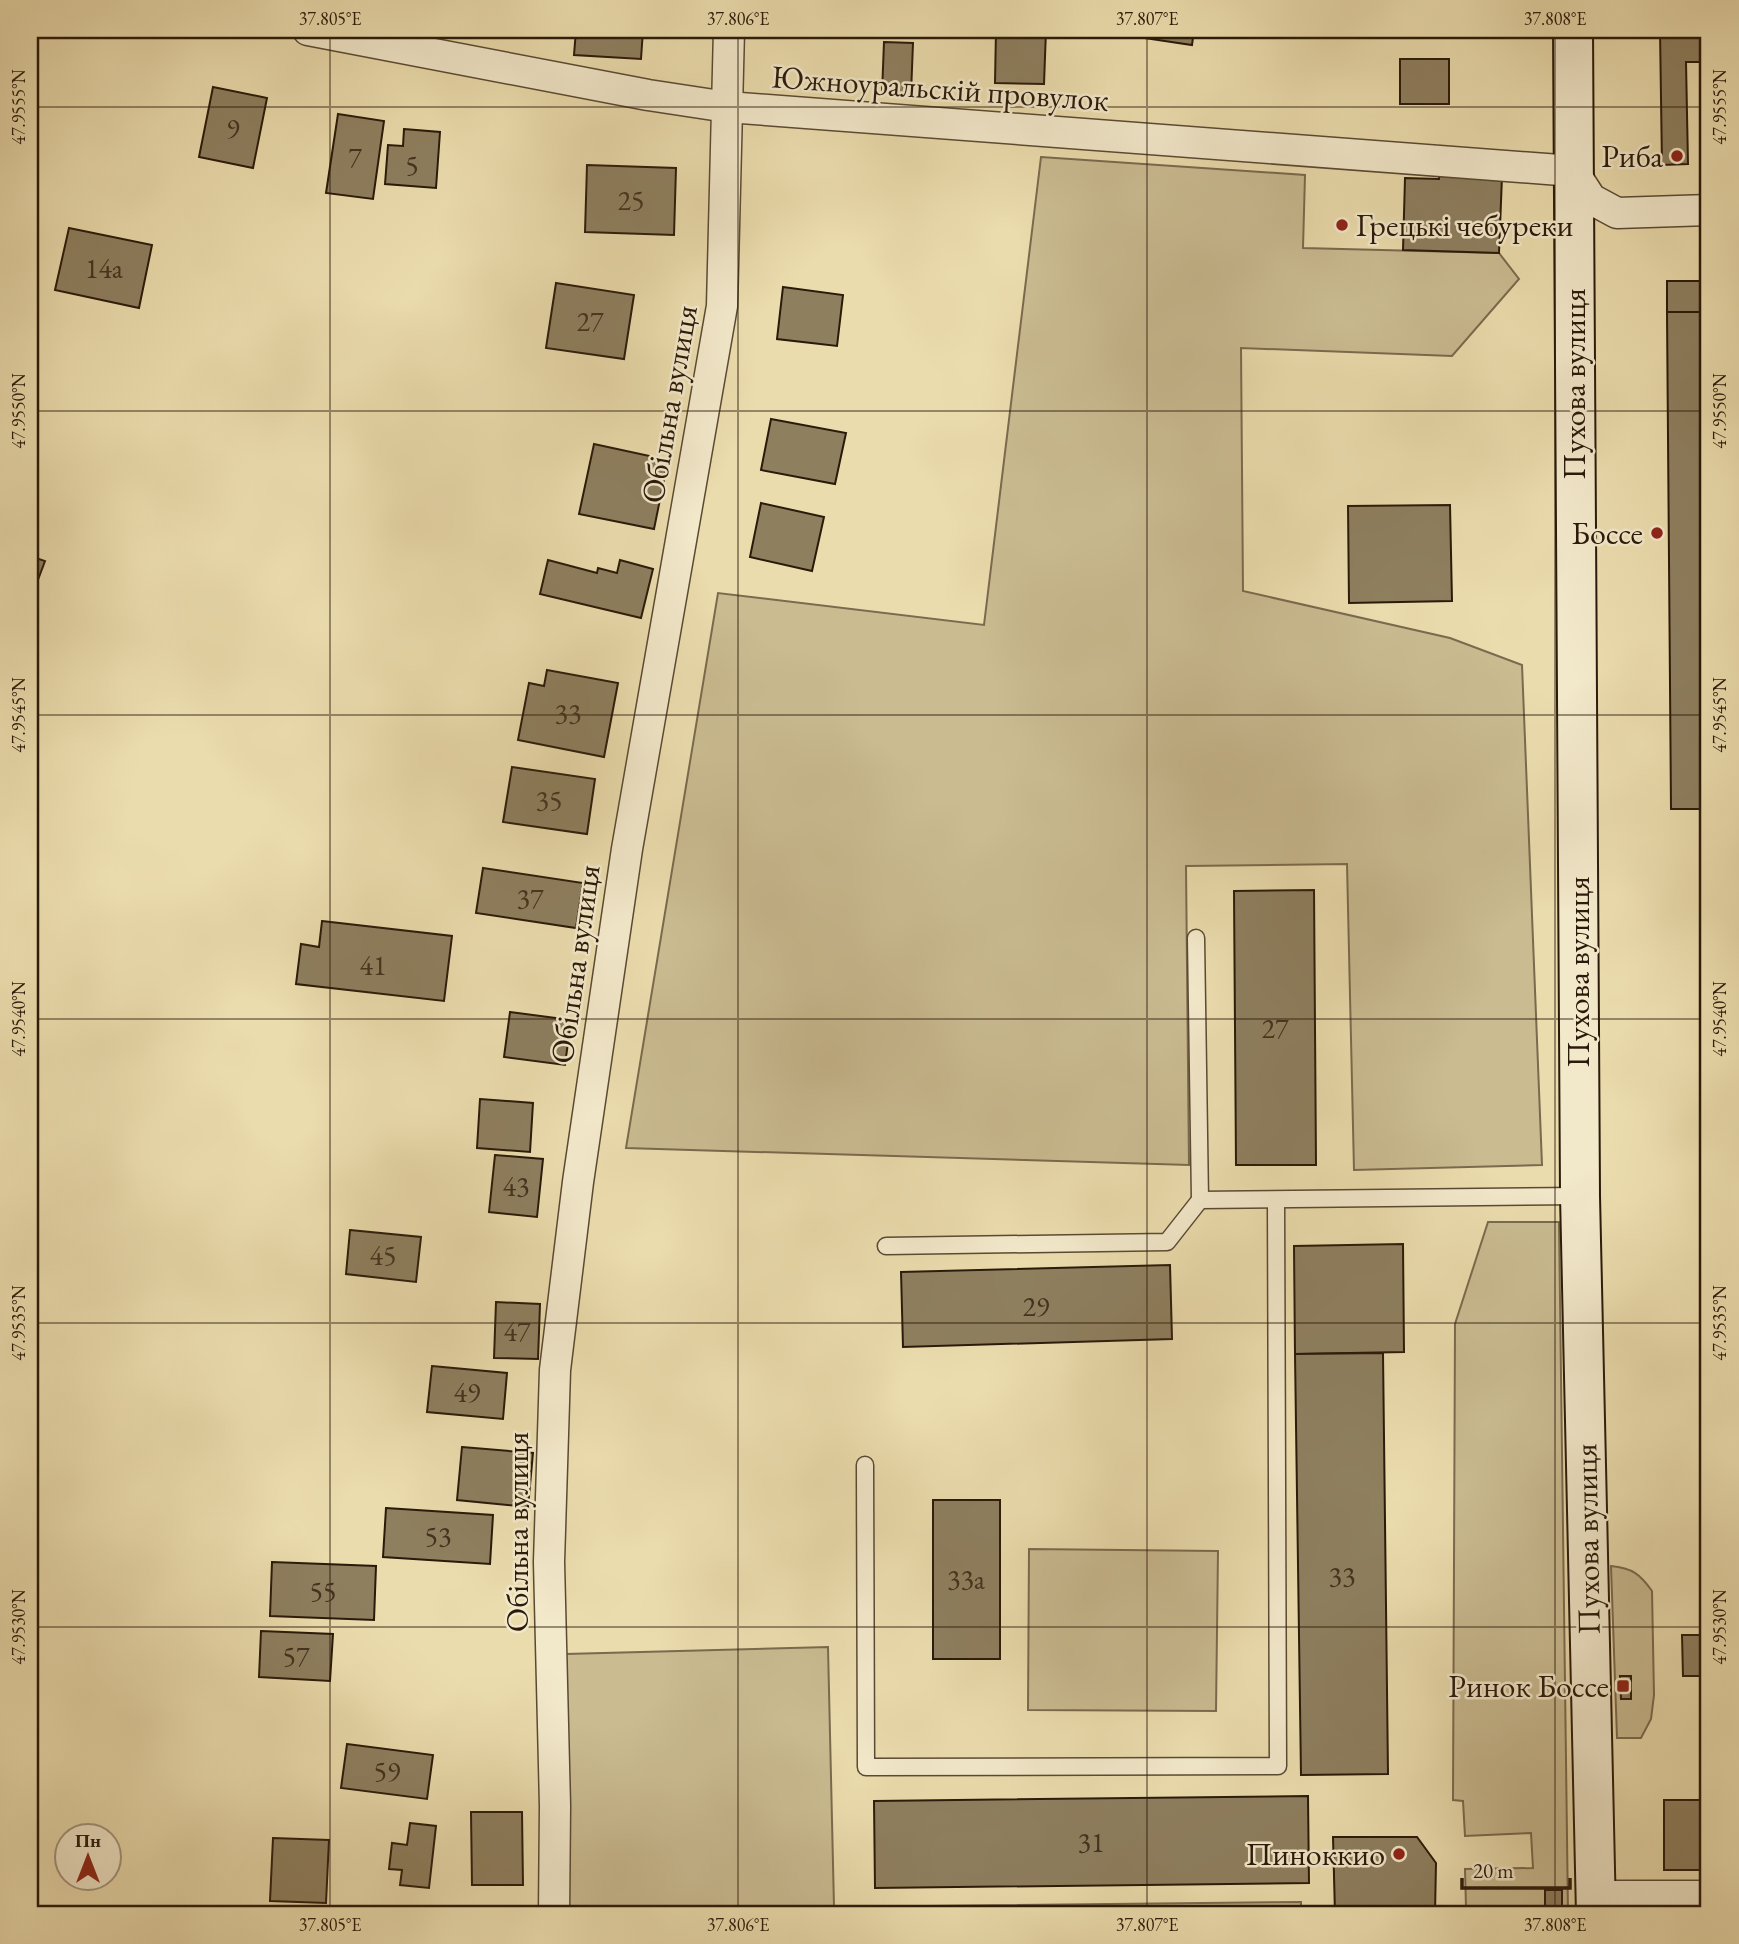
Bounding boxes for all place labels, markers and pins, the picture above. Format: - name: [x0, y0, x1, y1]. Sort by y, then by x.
- place label: Риба: [1601, 135, 1663, 177]
- marker: Риба: [1669, 148, 1685, 164]
- place label: Грецькі чебуреки: [1356, 204, 1573, 246]
- marker: Грецькі чебуреки: [1334, 217, 1350, 233]
- place label: Боссе: [1571, 512, 1643, 554]
- marker: Боссе: [1649, 525, 1665, 541]
- place label: Ринок Боссе: [1448, 1665, 1609, 1707]
- marker: Ринок Боссе: [1615, 1678, 1631, 1694]
- place label: Пиноккио: [1246, 1833, 1385, 1875]
- marker: Пиноккио: [1391, 1846, 1407, 1862]

